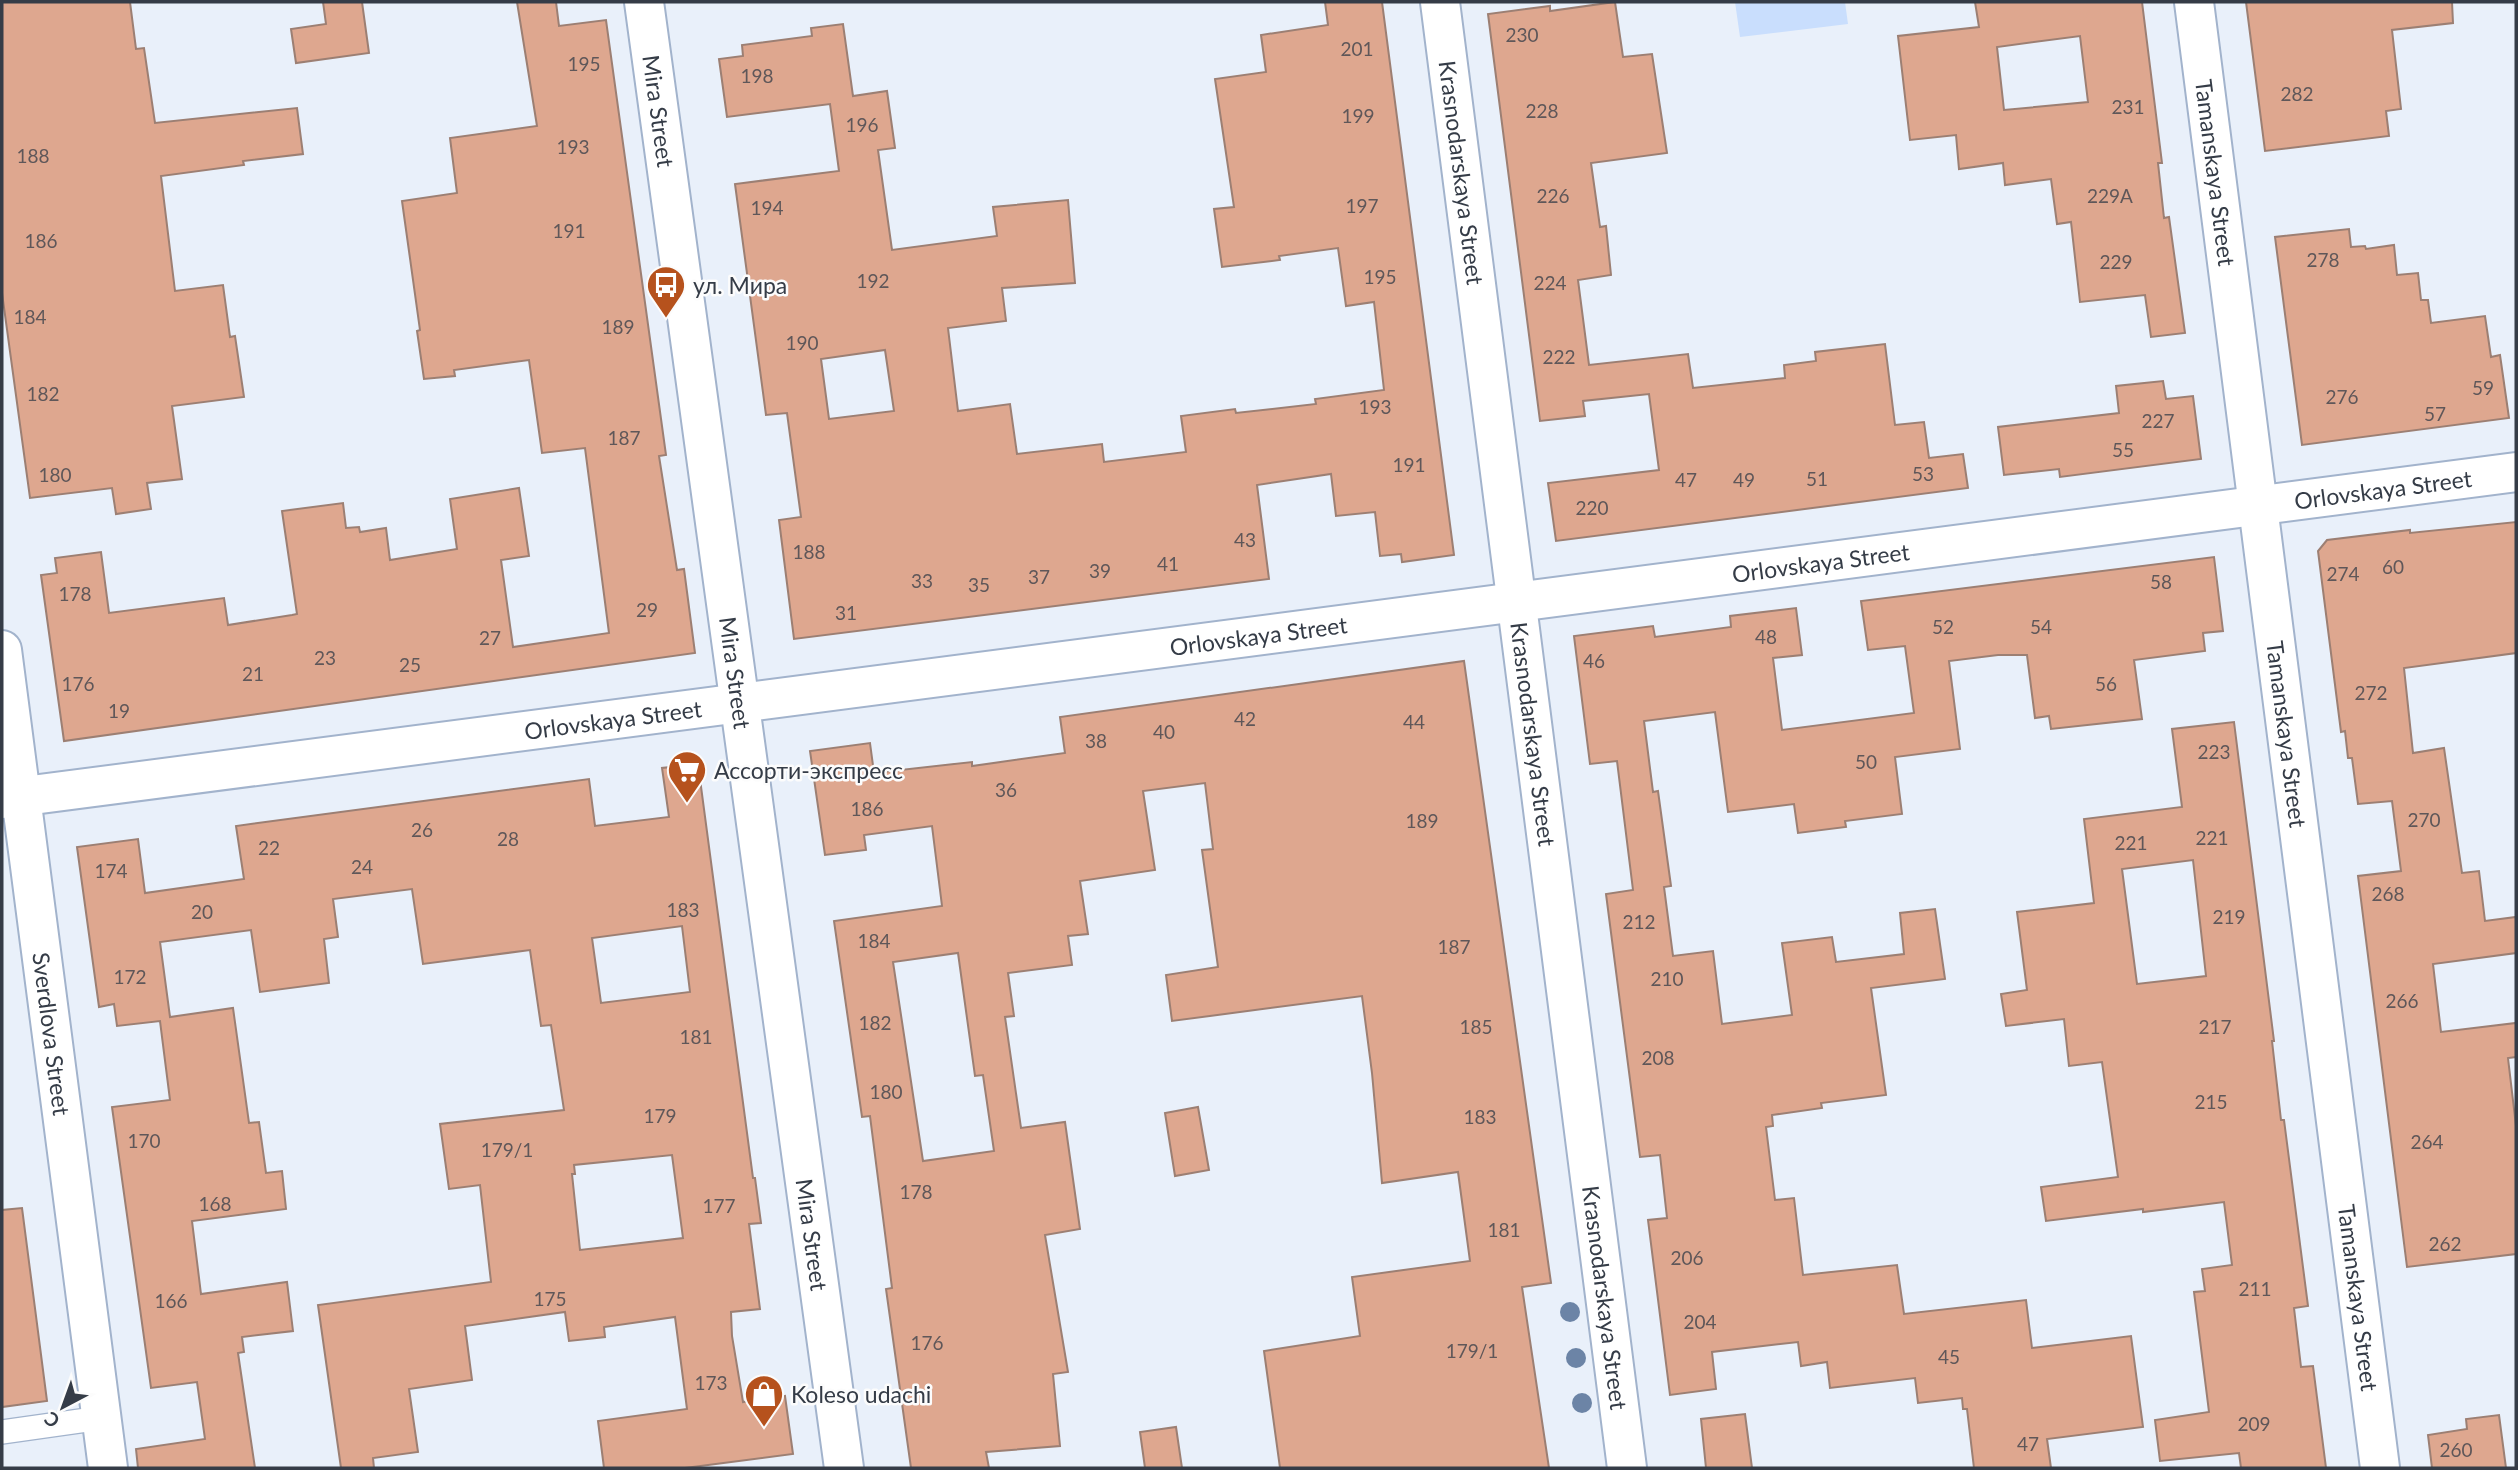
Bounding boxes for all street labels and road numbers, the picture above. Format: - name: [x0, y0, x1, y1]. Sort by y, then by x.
- street label: Mira Street: [637, 53, 680, 170]
- street label: Krasnodarskaya Street: [1434, 59, 1490, 287]
- street label: Tamanskaya Street: [2190, 78, 2241, 268]
- street label: Orlovskaya Street: [2293, 464, 2474, 515]
- street label: Orlovskaya Street: [1730, 537, 1912, 588]
- street label: Orlovskaya Street: [1168, 610, 1350, 661]
- street label: Mira Street: [714, 615, 757, 731]
- street label: Krasnodarskaya Street: [1505, 620, 1562, 849]
- street label: Tamanskaya Street: [2261, 639, 2313, 830]
- street label: Orlovskaya Street: [522, 694, 704, 745]
- street label: Sverdlova Street: [27, 951, 76, 1118]
- street label: Mira Street: [791, 1177, 834, 1293]
- street label: Krasnodarskaya Street: [1577, 1184, 1634, 1412]
- street label: Tamanskaya Street: [2333, 1203, 2384, 1393]

